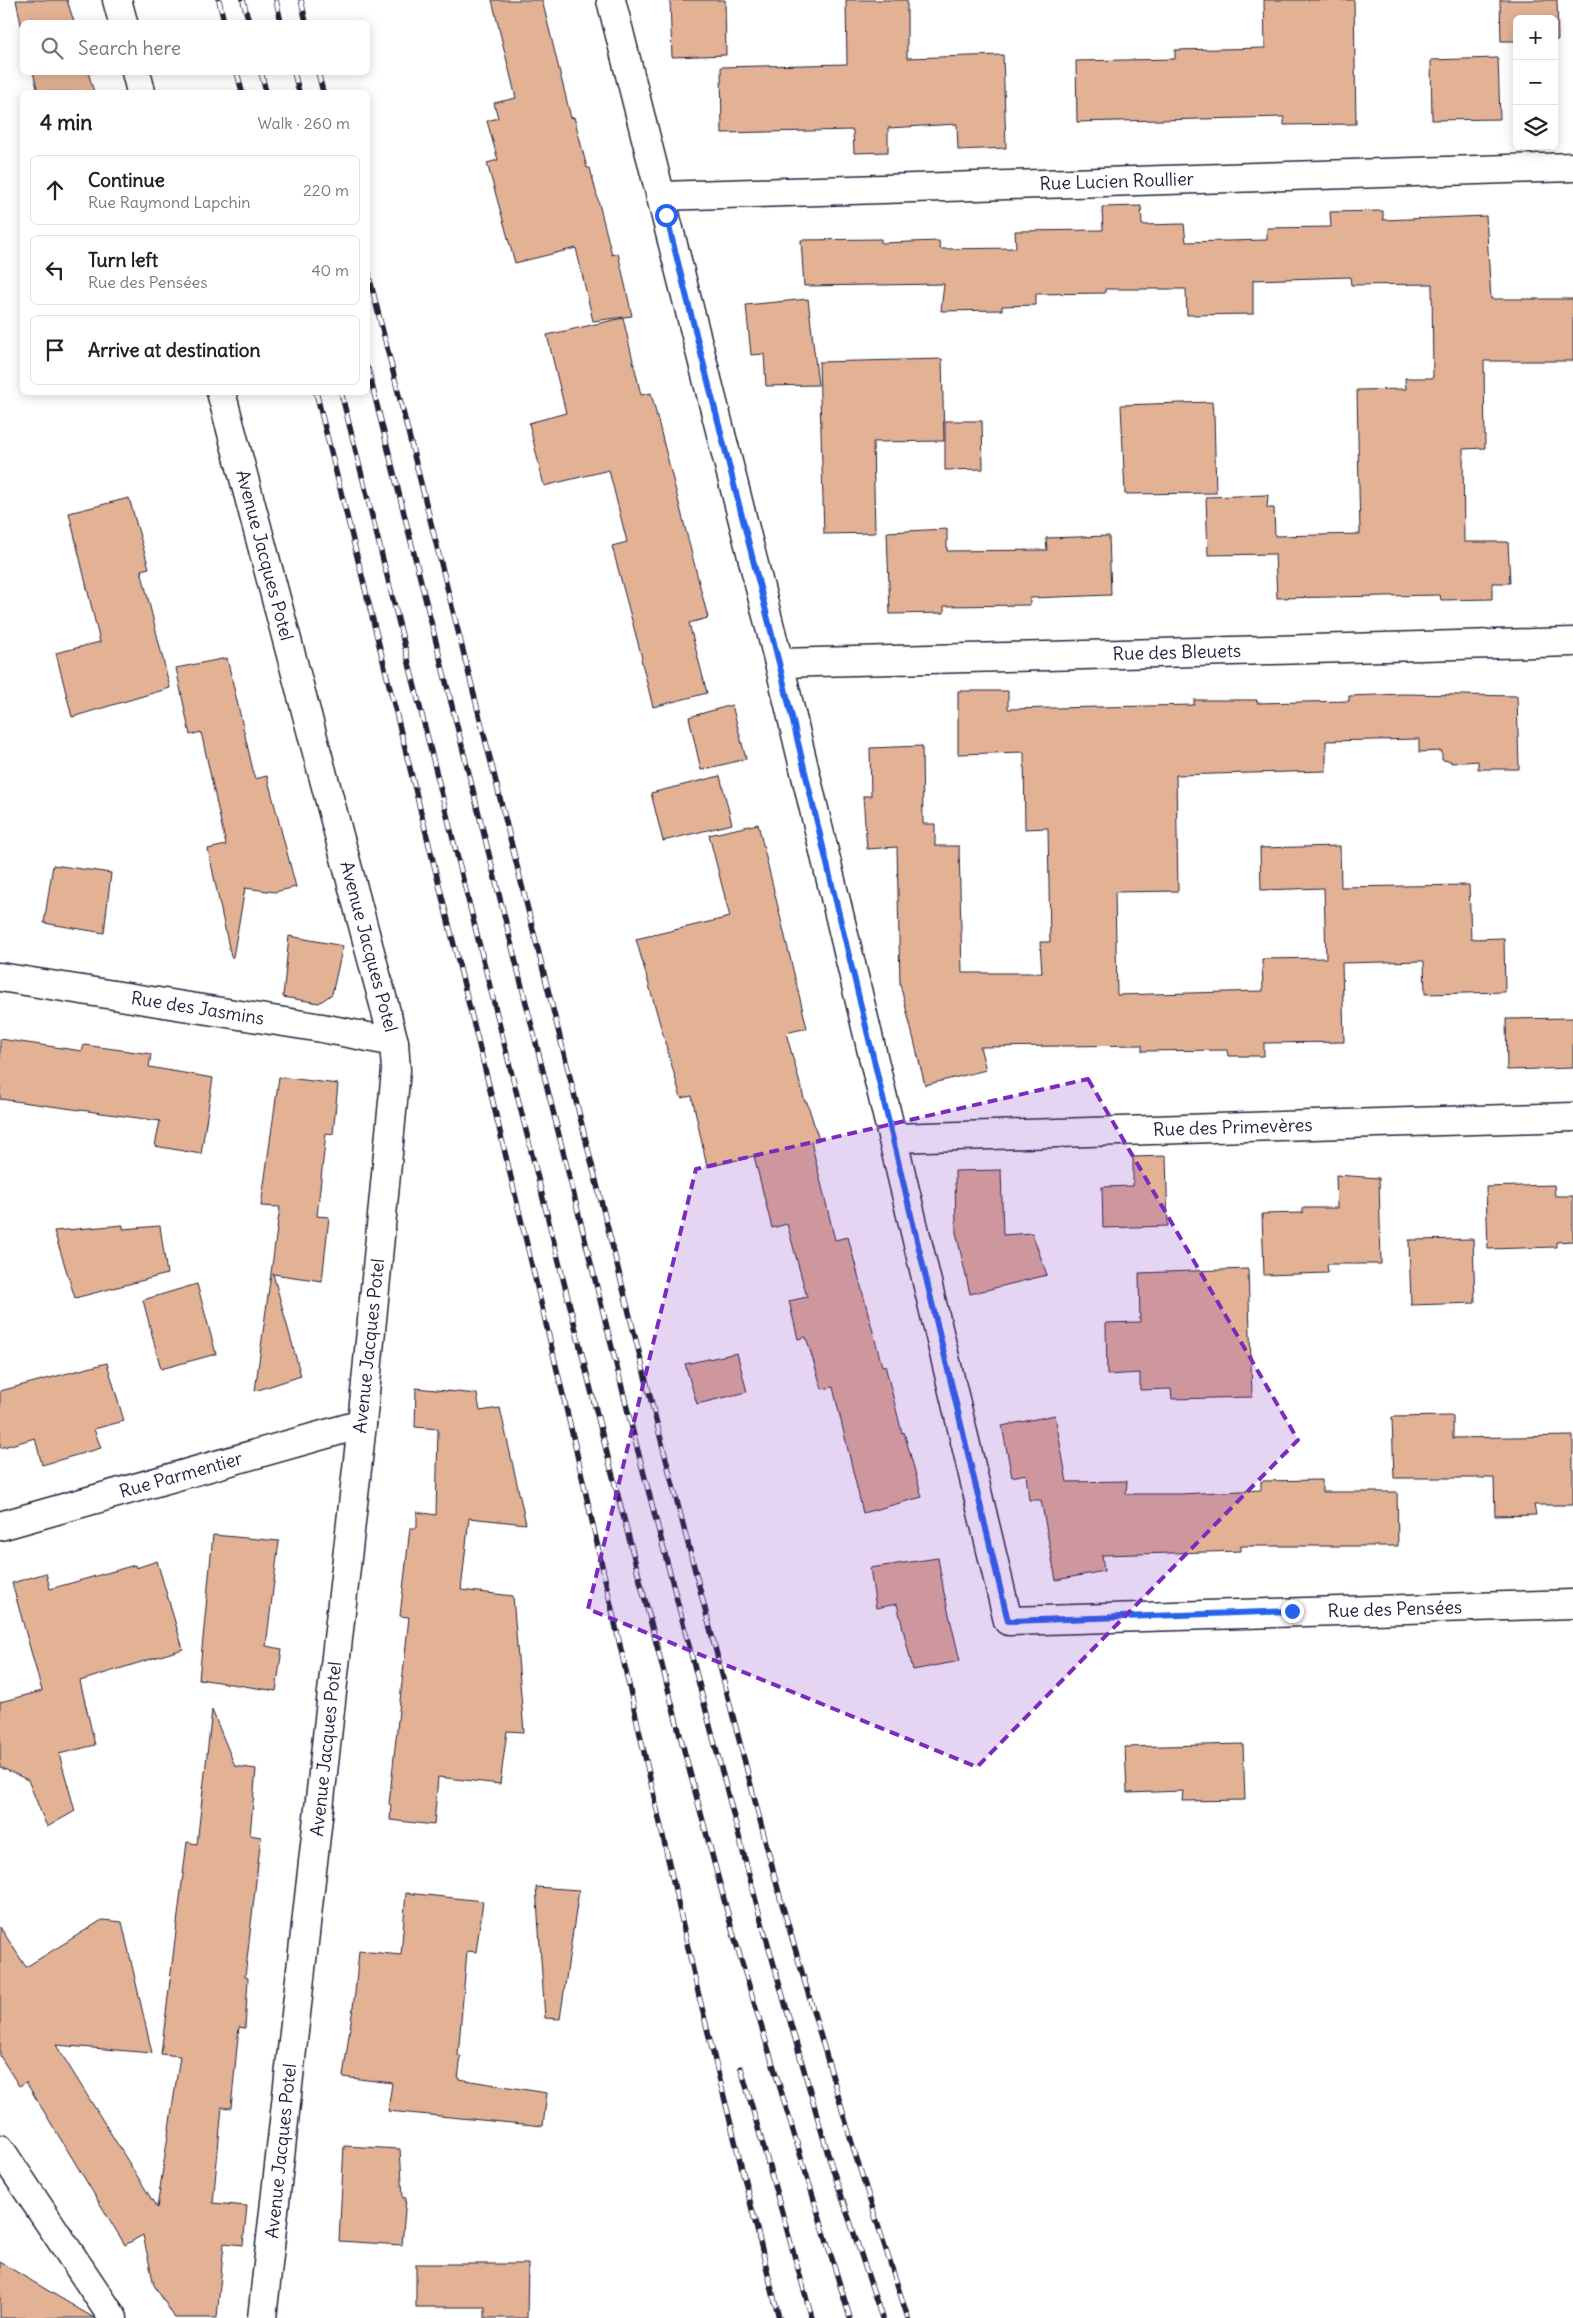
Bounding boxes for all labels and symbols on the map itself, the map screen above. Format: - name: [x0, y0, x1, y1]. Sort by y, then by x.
- street label: Rue Lucien Roullier: [1039, 167, 1195, 195]
- route start: [655, 204, 678, 227]
- street label: Avenue Jacques Potel: [231, 467, 299, 643]
- street label: Rue des Bleuets: [1112, 639, 1241, 665]
- street label: Avenue Jacques Potel: [335, 859, 403, 1034]
- street label: Rue des Jasmins: [129, 986, 266, 1030]
- street label: Rue des Primevères: [1153, 1113, 1313, 1141]
- street label: Avenue Jacques Potel: [348, 1257, 389, 1434]
- street label: Rue Parmentier: [117, 1446, 246, 1503]
- street label: Rue des Pensées: [1327, 1595, 1462, 1622]
- route end: [1281, 1600, 1304, 1623]
- street label: Avenue Jacques Potel: [305, 1660, 346, 1837]
- street label: Avenue Jacques Potel: [260, 2062, 301, 2239]

